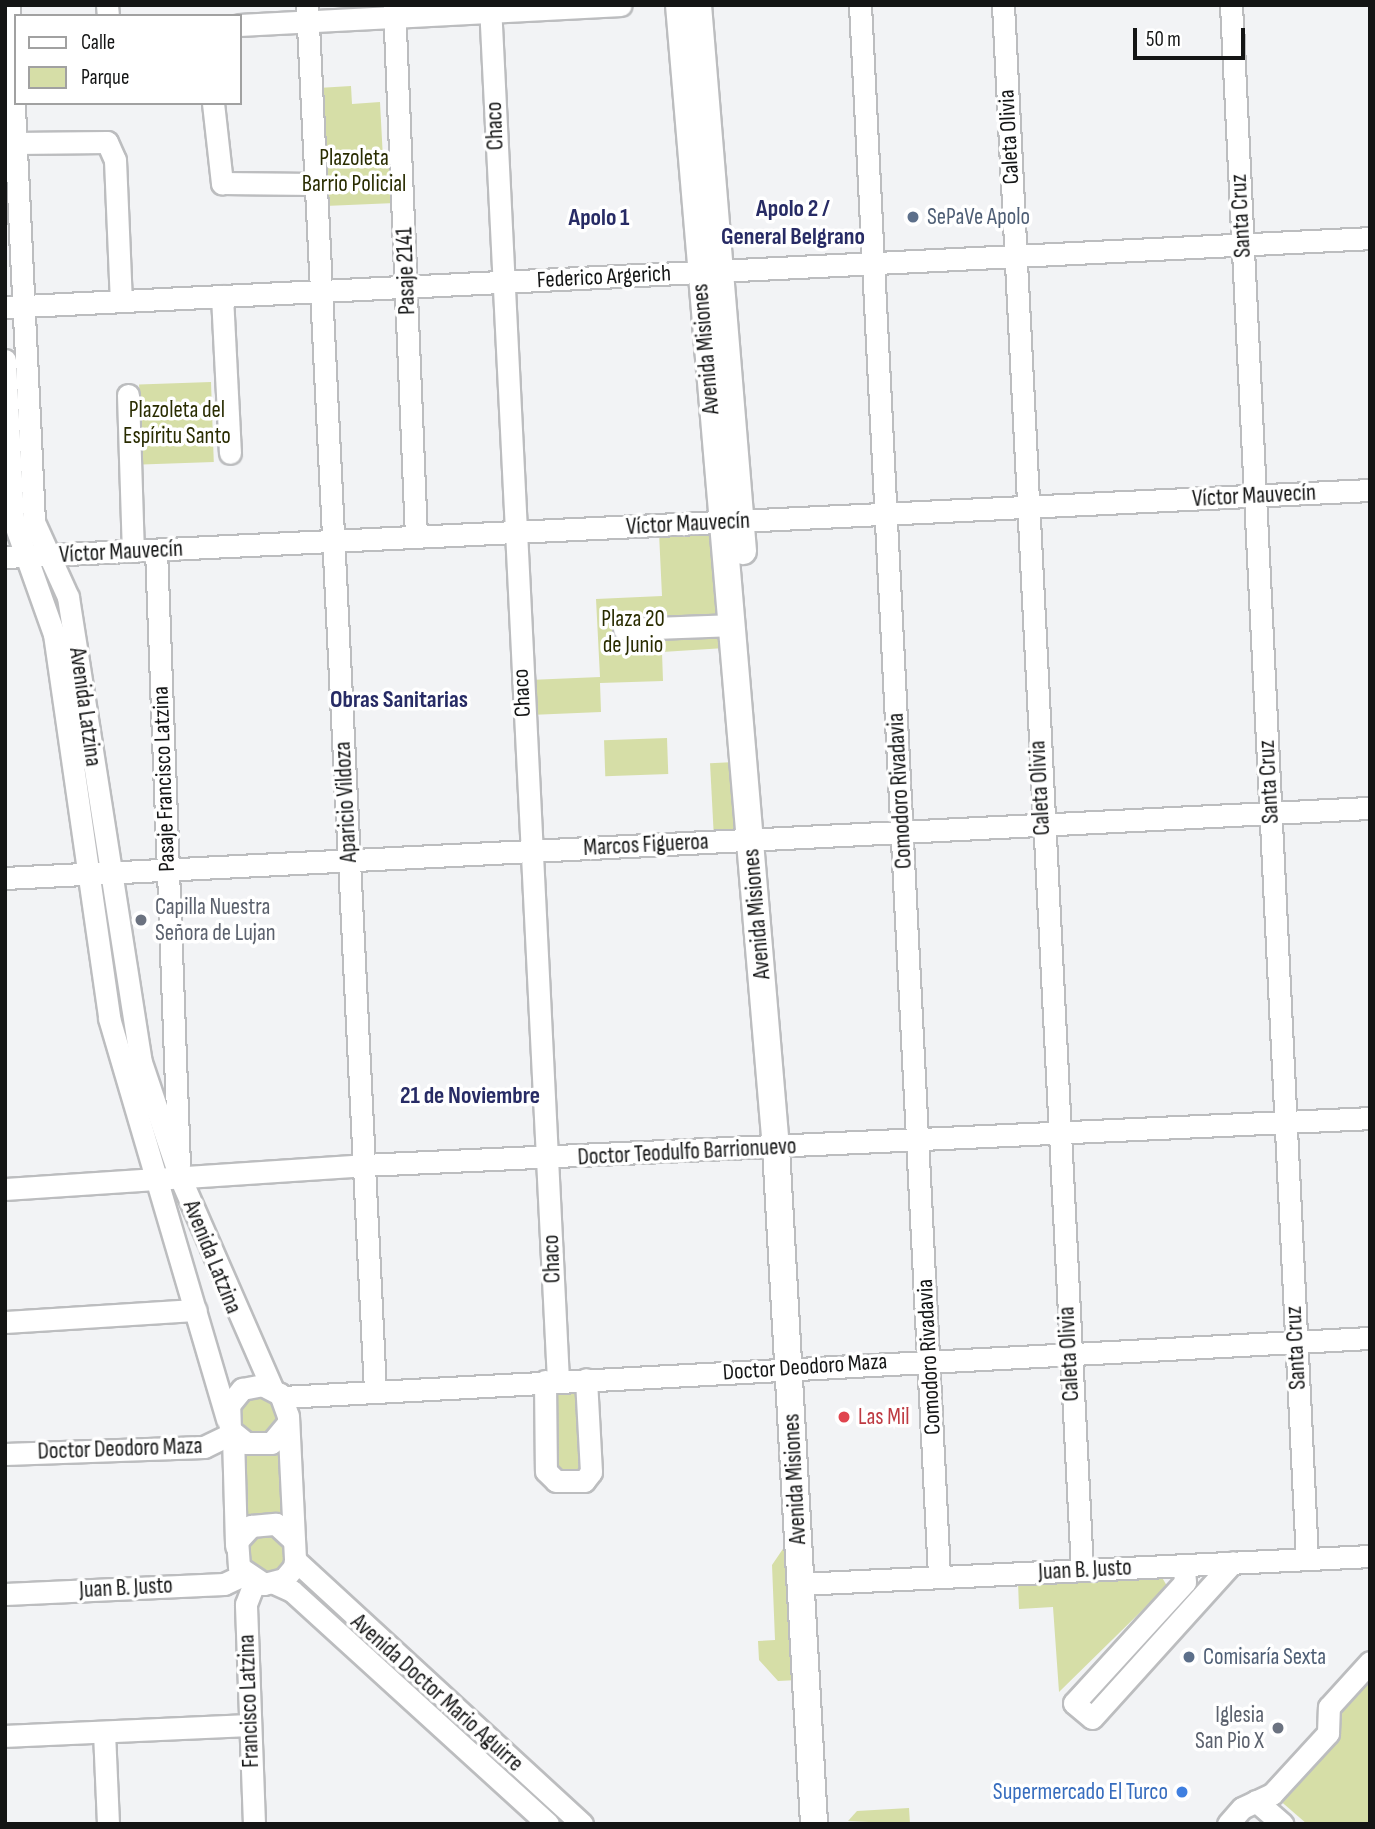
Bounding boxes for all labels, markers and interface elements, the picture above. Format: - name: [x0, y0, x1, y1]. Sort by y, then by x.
- legend: [14, 14, 242, 105]
- scale bar: [1137, 14, 1249, 58]
- text: 50 m: [1146, 27, 1181, 52]
- text: Calle: [81, 30, 115, 55]
- text: Parque: [81, 65, 129, 90]
- street label: Caleta Olivia: [993, 89, 1025, 185]
- street label: Chaco: [480, 101, 510, 151]
- park label: Plazoleta Barrio Policial: [302, 144, 406, 198]
- street label: Santa Cruz: [1225, 174, 1257, 258]
- district label: Apolo 2 / General Belgrano: [721, 195, 865, 251]
- place label: SePaVe Apolo: [927, 203, 1030, 231]
- district label: Apolo 1: [568, 204, 630, 232]
- marker: SePaVe Apolo: [905, 209, 921, 225]
- street label: Pasaje 2141: [391, 227, 421, 315]
- street label: Federico Argerich: [536, 260, 672, 294]
- street label: Avenida Misiones: [687, 282, 725, 416]
- park label: Plazoleta del Espíritu Santo: [123, 396, 231, 450]
- street label: Víctor Mauvecín: [1191, 479, 1317, 513]
- street label: Víctor Mauvecín: [625, 507, 751, 541]
- street label: Víctor Mauvecín: [58, 535, 184, 569]
- park label: Plaza 20 de Junio: [601, 605, 665, 659]
- street label: Avenida Latzina: [63, 646, 107, 768]
- street label: Chaco: [507, 668, 537, 718]
- street label: Pasaje Francisco Latzina: [147, 686, 181, 872]
- district label: Obras Sanitarias: [330, 686, 468, 714]
- street label: Comodoro Rivadavia: [882, 712, 918, 870]
- street label: Caleta Olivia: [1024, 740, 1056, 836]
- street label: Santa Cruz: [1253, 740, 1285, 824]
- street label: Aparicio Vildoza: [329, 741, 363, 863]
- street label: Marcos Figueroa: [583, 828, 709, 862]
- street label: Avenida Misiones: [738, 847, 776, 981]
- place label: Capilla Nuestra Señora de Lujan: [155, 893, 276, 947]
- marker: Capilla Nuestra Señora de Lujan: [133, 912, 149, 928]
- district label: 21 de Noviembre: [400, 1082, 540, 1110]
- street label: Doctor Teodulfo Barrionuevo: [577, 1132, 797, 1172]
- street label: Avenida Latzina: [177, 1196, 247, 1318]
- street label: Chaco: [537, 1234, 567, 1284]
- street label: Comodoro Rivadavia: [911, 1278, 947, 1436]
- street label: Caleta Olivia: [1053, 1306, 1085, 1402]
- street label: Santa Cruz: [1280, 1306, 1312, 1390]
- street label: Doctor Deodoro Maza: [722, 1347, 888, 1387]
- place label: Las Mil: [858, 1403, 909, 1431]
- marker: Las Mil: [836, 1409, 852, 1425]
- street label: Avenida Misiones: [778, 1413, 812, 1545]
- street label: Doctor Deodoro Maza: [37, 1432, 203, 1466]
- street label: Juan B. Justo: [1038, 1554, 1132, 1586]
- street label: Juan B. Justo: [79, 1572, 173, 1604]
- street label: Avenida Doctor Mario Aguirre: [345, 1608, 529, 1778]
- street label: Francisco Latzina: [233, 1634, 265, 1768]
- place label: Comisaría Sexta: [1203, 1643, 1326, 1671]
- marker: Comisaría Sexta: [1181, 1649, 1197, 1665]
- place label: Iglesia San Pio X: [1195, 1701, 1264, 1755]
- marker: Iglesia San Pio X: [1270, 1720, 1286, 1736]
- place label: Supermercado El Turco: [993, 1778, 1168, 1806]
- marker: Supermercado El Turco: [1174, 1784, 1190, 1800]

